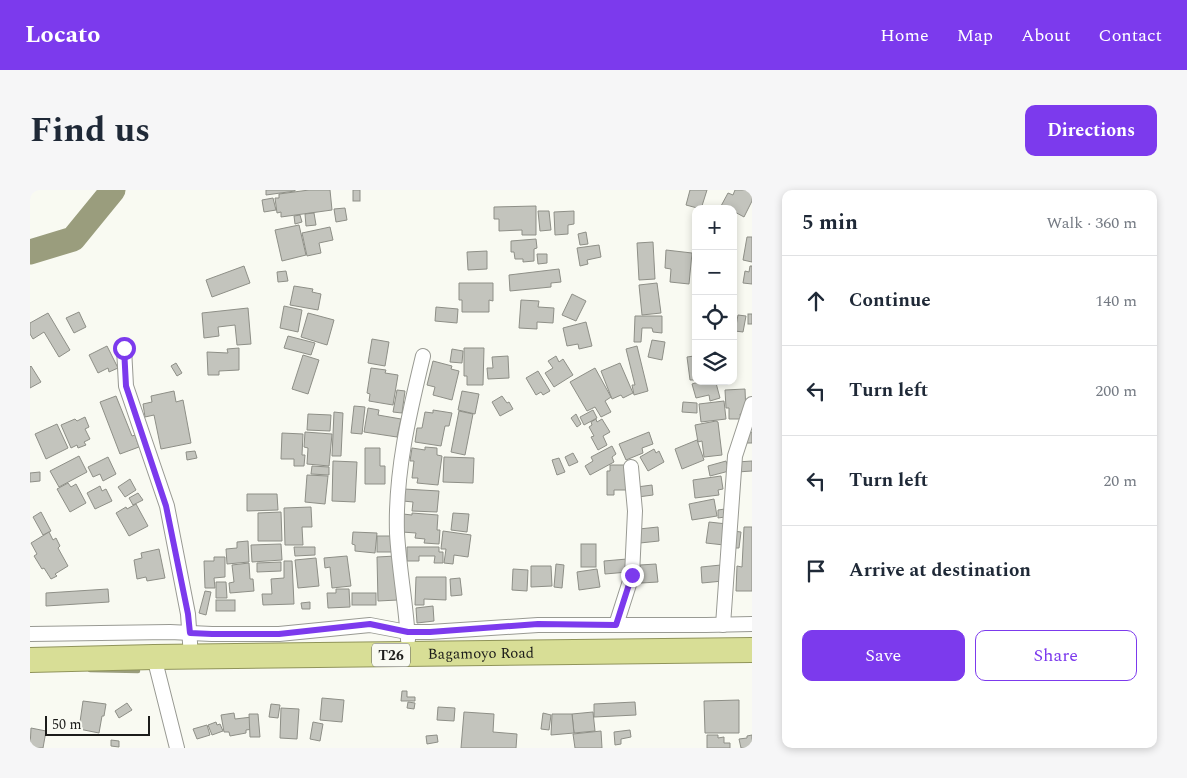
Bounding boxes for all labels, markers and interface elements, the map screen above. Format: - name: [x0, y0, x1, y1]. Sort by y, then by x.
- text: Locato: [25, 17, 100, 53]
- text: Home: [880, 22, 929, 49]
- text: Map: [957, 22, 993, 49]
- text: About: [1021, 22, 1071, 49]
- text: Contact: [1099, 22, 1162, 49]
- text: Find us: [30, 104, 150, 157]
- button: Directions: [1025, 105, 1157, 156]
- map controls: [692, 205, 737, 385]
- button: +: [692, 205, 737, 250]
- text: 5 min: [802, 207, 858, 239]
- text: Walk · 360 m: [1046, 211, 1137, 235]
- button: −: [692, 250, 737, 295]
- text: Continue: [849, 286, 931, 315]
- icon: ahead: [802, 287, 830, 315]
- text: 140 m: [1095, 289, 1137, 313]
- button: locate: [692, 295, 737, 340]
- route start: [113, 337, 136, 360]
- button: layers: [692, 340, 737, 385]
- text: Turn left: [849, 376, 928, 405]
- icon: left: [802, 377, 830, 405]
- text: 200 m: [1095, 379, 1137, 403]
- text: Turn left: [849, 466, 928, 495]
- icon: left: [802, 467, 830, 495]
- text: 20 m: [1103, 469, 1137, 493]
- text: Arrive at destination: [849, 556, 1031, 585]
- icon: arrive: [802, 557, 830, 585]
- route end: [621, 564, 644, 587]
- button: Save: [802, 630, 965, 681]
- button: Share: [975, 630, 1137, 681]
- street label: Bagamoyo Road: [428, 642, 534, 666]
- road number: T26: [372, 644, 410, 666]
- scale bar: [45, 713, 150, 736]
- text: 50 m: [52, 714, 82, 735]

